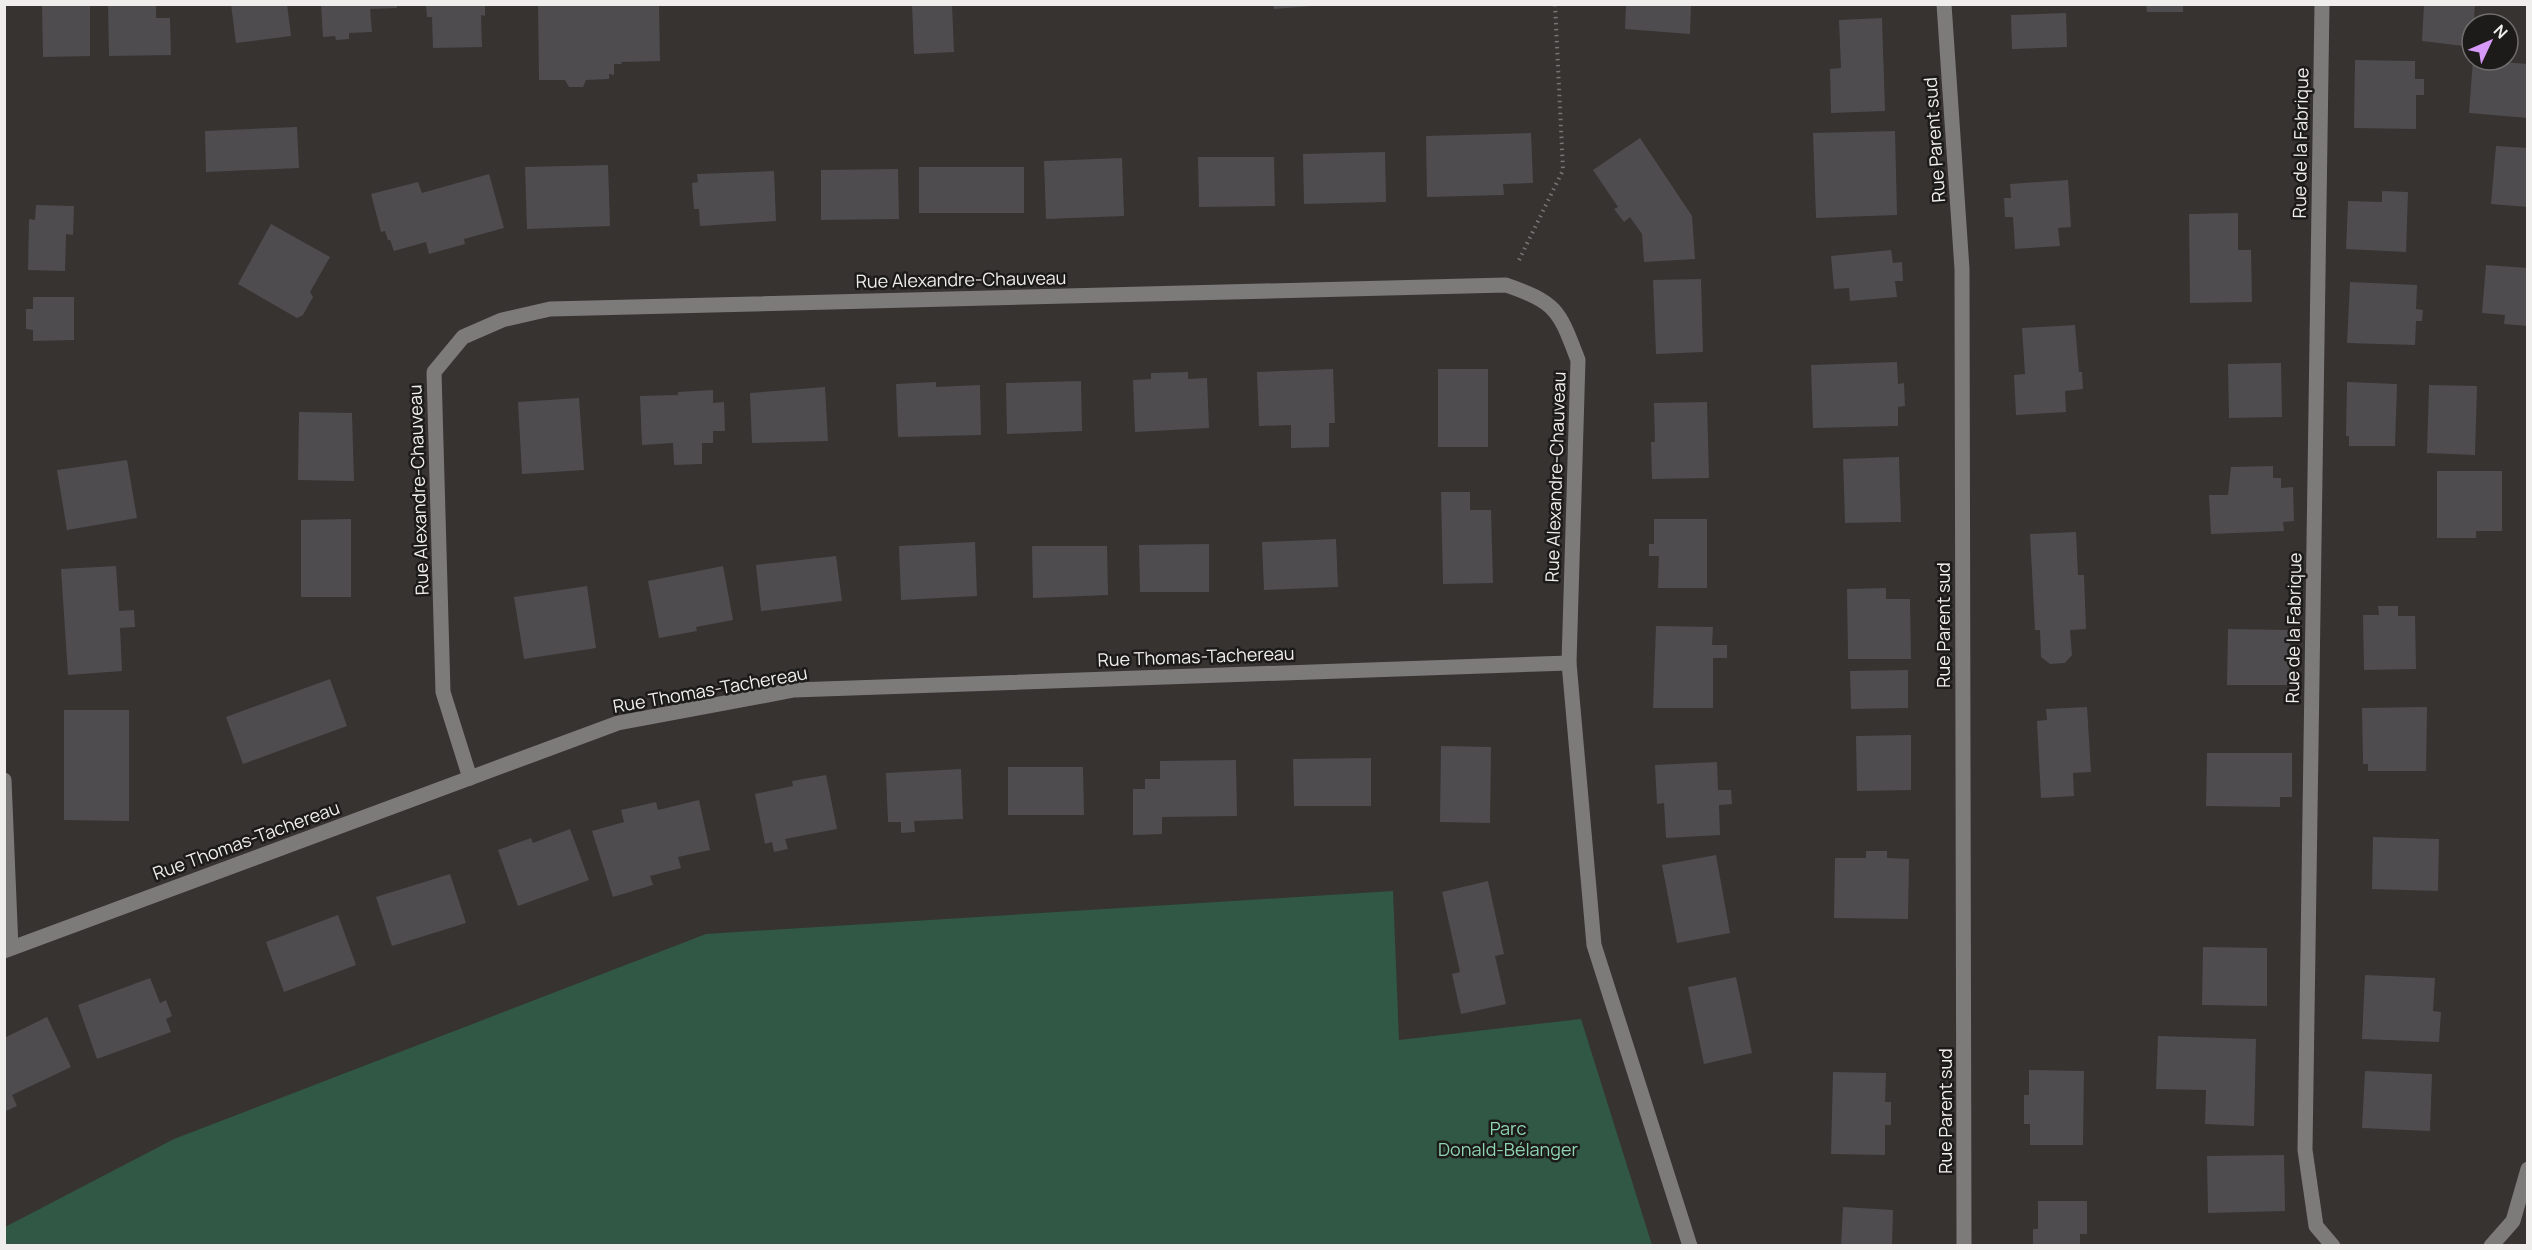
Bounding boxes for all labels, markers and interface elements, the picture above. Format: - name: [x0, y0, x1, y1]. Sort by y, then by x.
- north arrow: [2460, 12, 2520, 72]
- text: N: [2489, 20, 2513, 43]
- street label: Rue de la Fabrique: [2287, 67, 2313, 219]
- street label: Rue Parent sud: [1918, 77, 1950, 203]
- street label: Rue Alexandre-Chauveau: [855, 265, 1067, 293]
- street label: Rue Alexandre-Chauveau: [1539, 371, 1571, 583]
- street label: Rue Alexandre-Chauveau: [402, 384, 434, 596]
- street label: Rue de la Fabrique: [2280, 552, 2306, 704]
- street label: Rue Parent sud: [1931, 562, 1955, 688]
- street label: Rue Thomas-Tachereau: [1097, 641, 1295, 671]
- street label: Rue Thomas-Tachereau: [611, 660, 809, 718]
- street label: Rue Thomas-Tachereau: [149, 795, 343, 885]
- street label: Rue Parent sud: [1933, 1048, 1957, 1174]
- park label: Parc Donald-Bélanger: [1438, 1116, 1578, 1161]

